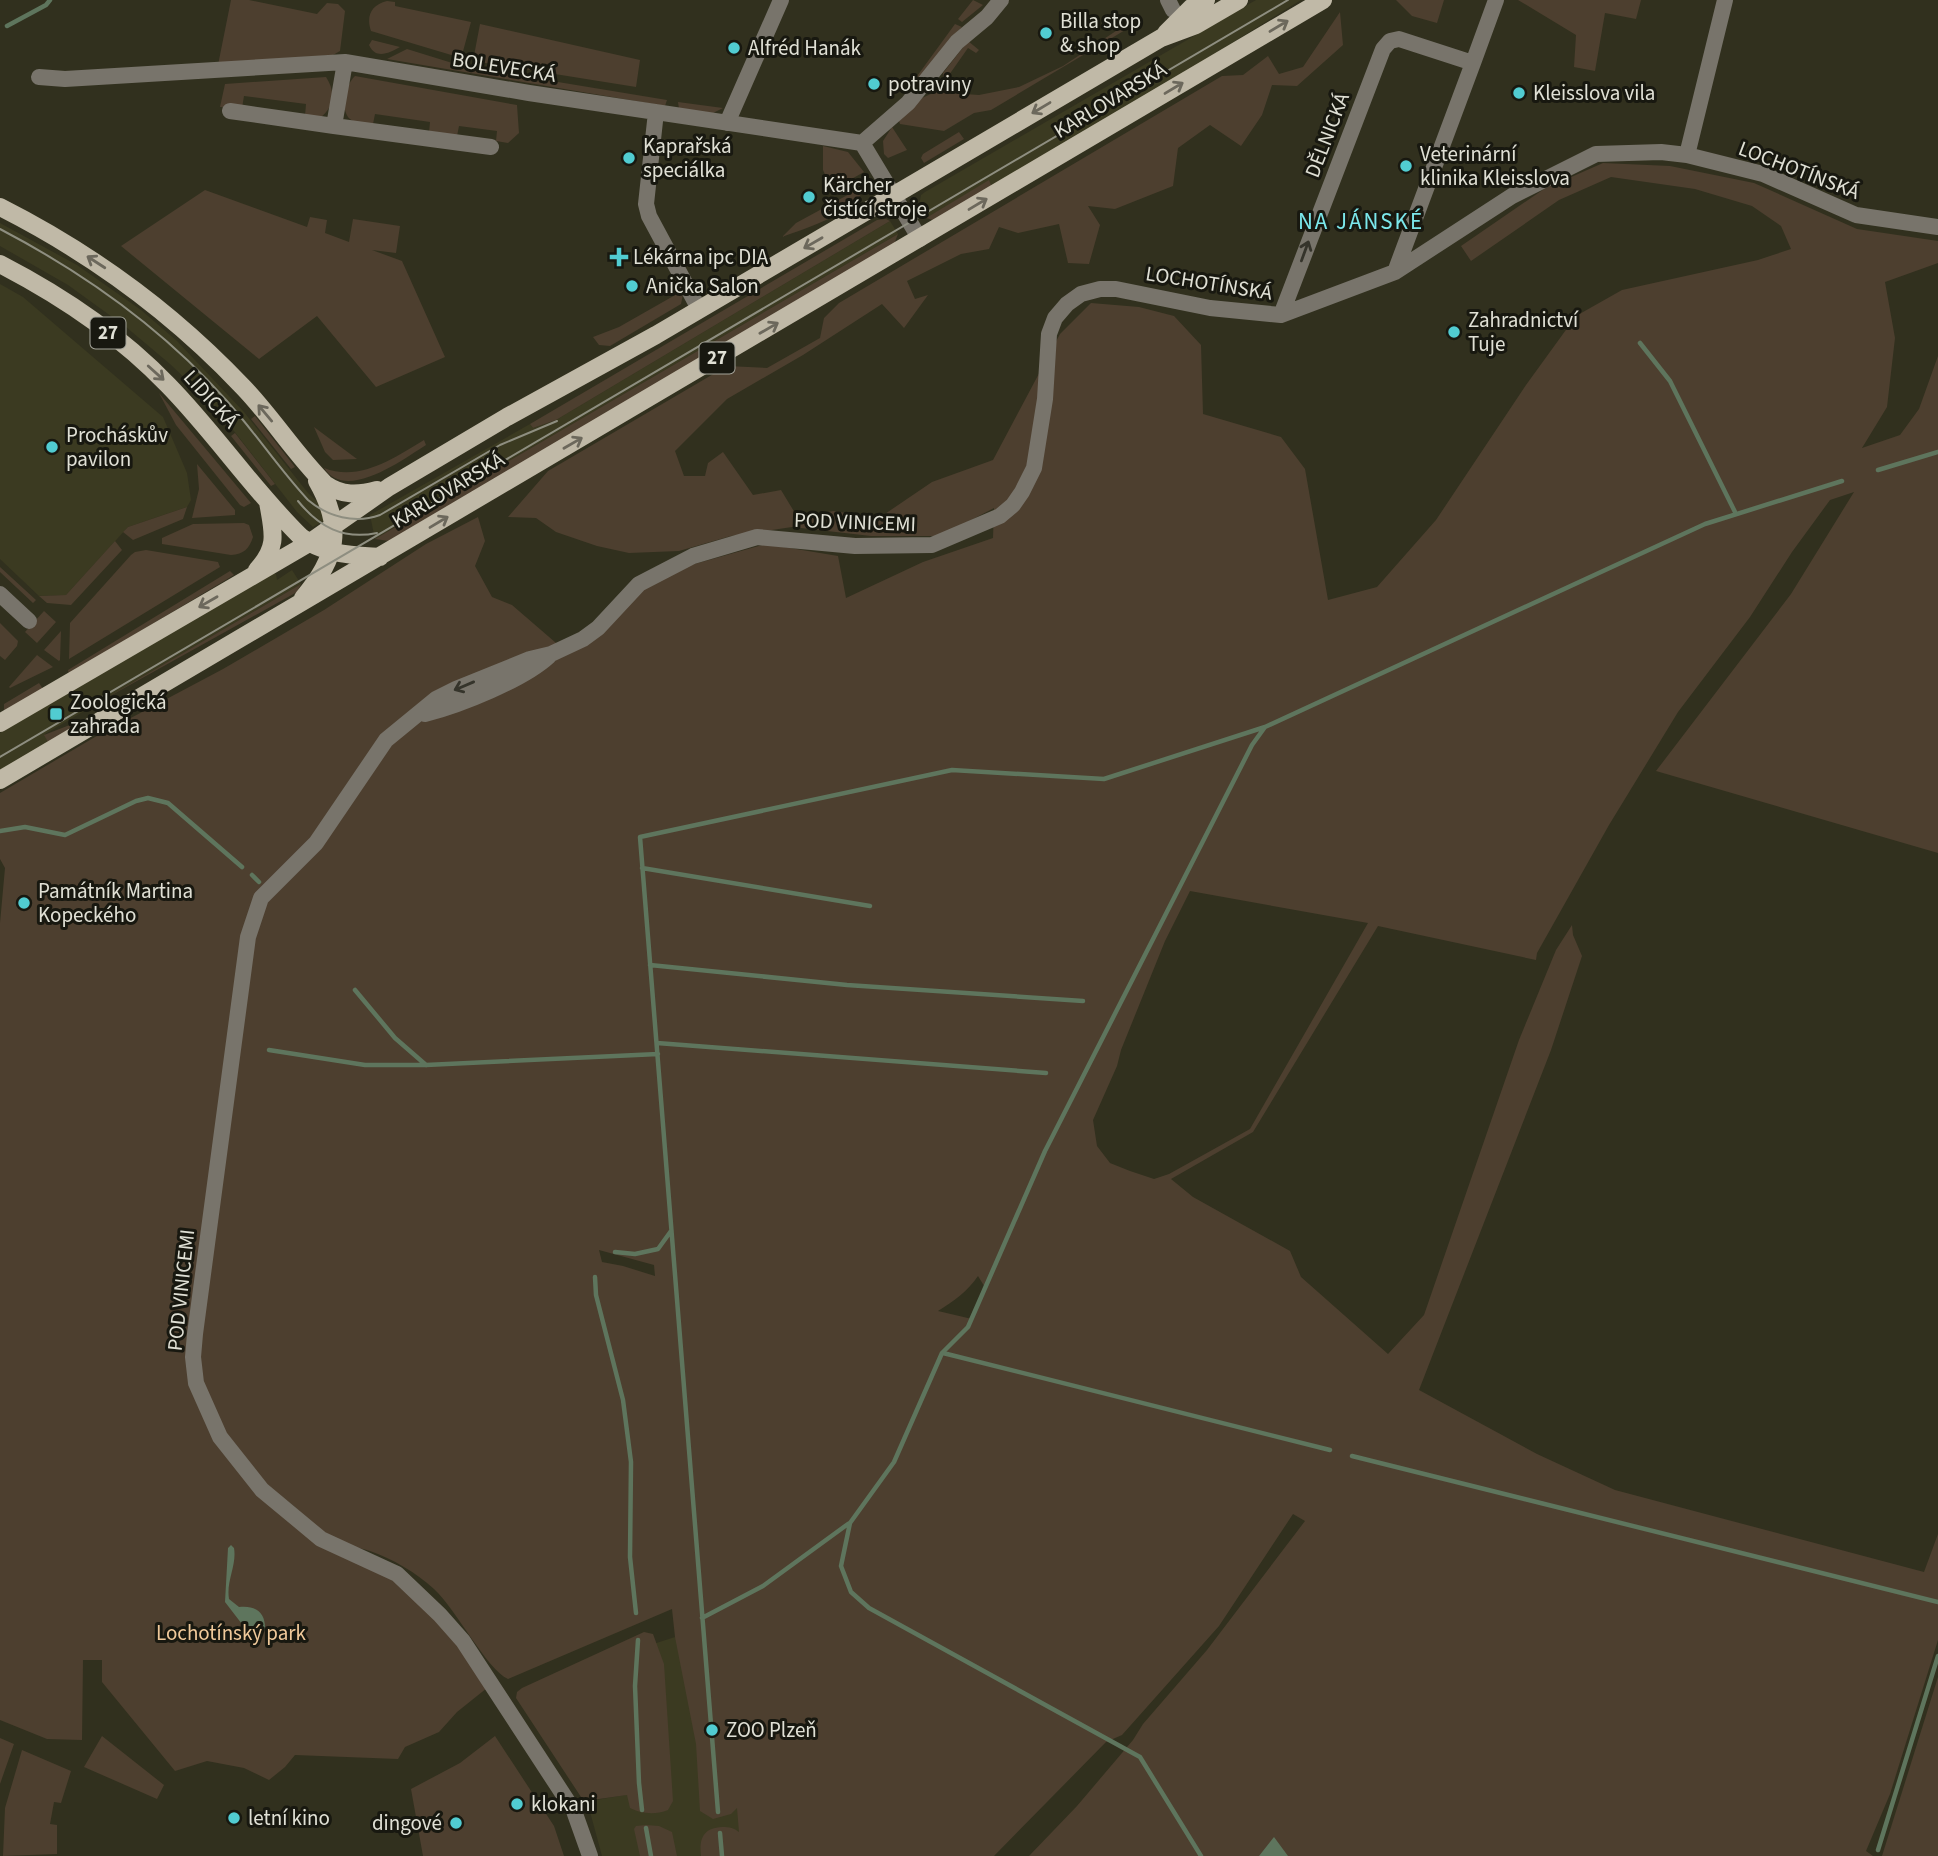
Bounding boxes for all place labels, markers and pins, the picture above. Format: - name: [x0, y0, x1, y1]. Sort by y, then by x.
- place label: Billa stop & shop: [1060, 6, 1141, 60]
- marker: Billa stop & shop: [1038, 25, 1054, 41]
- place label: Alfréd Hanák: [748, 33, 862, 63]
- marker: Alfréd Hanák: [726, 40, 742, 56]
- place label: potraviny: [888, 69, 972, 99]
- marker: potraviny: [866, 76, 882, 92]
- place label: Kleisslova vila: [1533, 78, 1655, 108]
- marker: Kleisslova vila: [1511, 85, 1527, 101]
- place label: Kaprařská speciálka: [643, 131, 732, 185]
- place label: Veterinární klinika Kleisslova: [1420, 139, 1570, 193]
- marker: Kaprařská speciálka: [621, 150, 637, 166]
- marker: Veterinární klinika Kleisslova: [1398, 158, 1414, 174]
- place label: Kärcher čistící stroje: [823, 170, 927, 224]
- marker: Kärcher čistící stroje: [801, 189, 817, 205]
- place label: Lékárna ipc DIA: [633, 242, 769, 272]
- marker: Lékárna ipc DIA: [611, 249, 627, 265]
- place label: Anička Salon: [646, 271, 759, 301]
- marker: Anička Salon: [624, 278, 640, 294]
- place label: Zahradnictví Tuje: [1468, 305, 1579, 359]
- marker: Zahradnictví Tuje: [1446, 324, 1462, 340]
- place label: Procháskův pavilon: [66, 420, 168, 474]
- marker: Procháskův pavilon: [44, 439, 60, 455]
- place label: Zoologická zahrada: [70, 687, 166, 741]
- marker: Zoologická zahrada: [48, 706, 64, 722]
- place label: Památník Martina Kopeckého: [38, 876, 193, 930]
- marker: Památník Martina Kopeckého: [16, 895, 32, 911]
- place label: ZOO Plzeň: [726, 1715, 817, 1745]
- marker: ZOO Plzeň: [704, 1722, 720, 1738]
- place label: klokani: [531, 1789, 596, 1819]
- marker: klokani: [509, 1796, 525, 1812]
- place label: letní kino: [248, 1803, 330, 1833]
- place label: dingové: [372, 1808, 442, 1838]
- marker: letní kino: [226, 1810, 242, 1826]
- marker: dingové: [448, 1815, 464, 1831]

